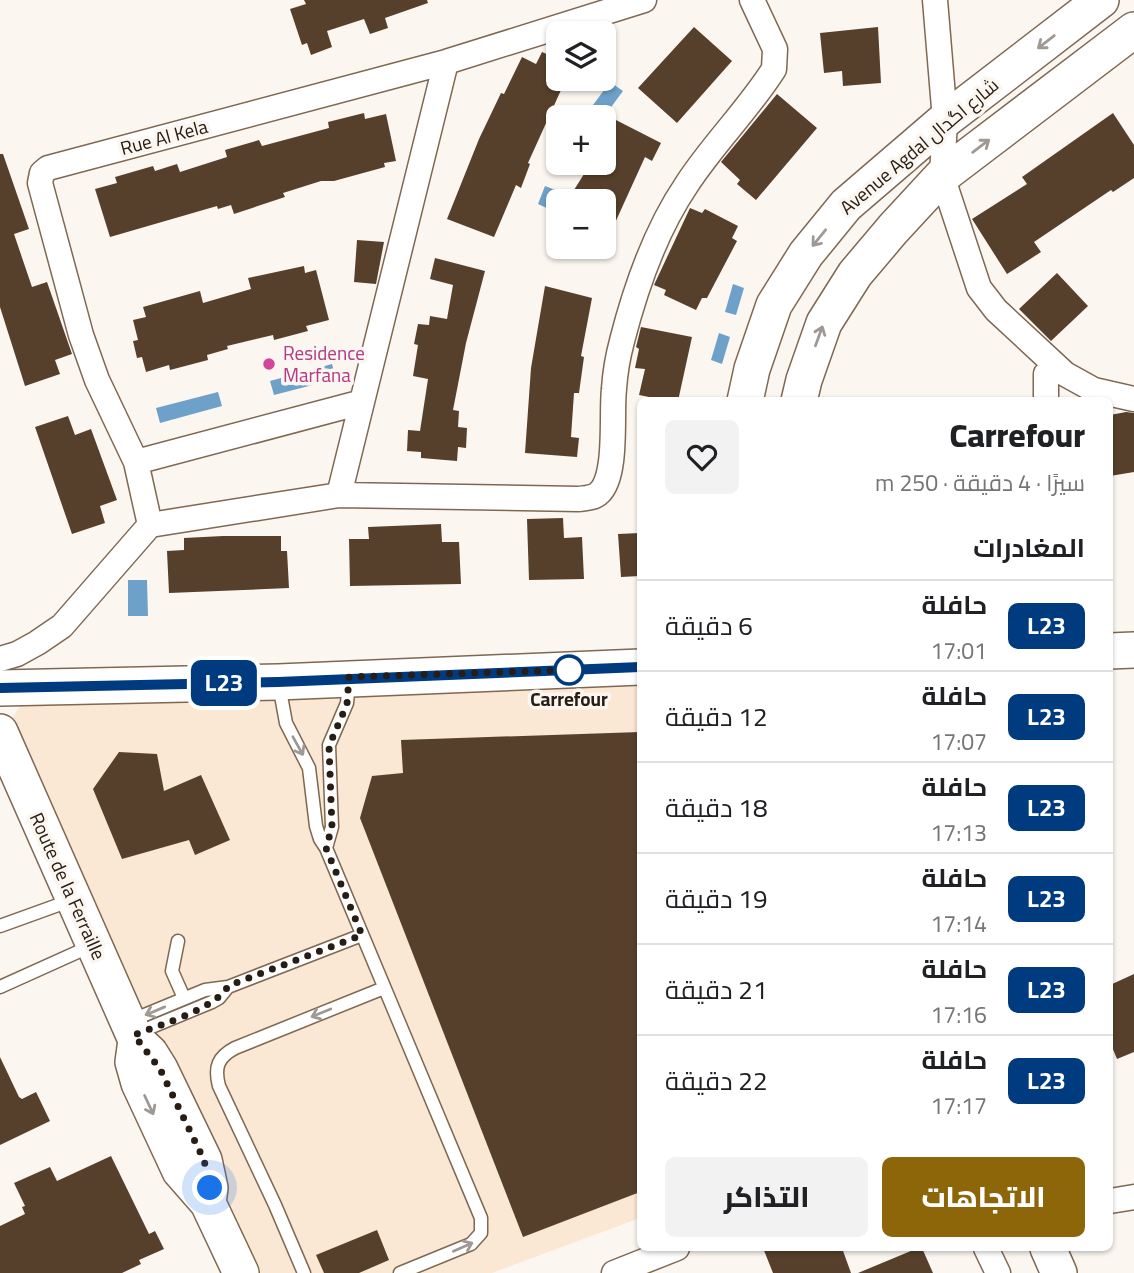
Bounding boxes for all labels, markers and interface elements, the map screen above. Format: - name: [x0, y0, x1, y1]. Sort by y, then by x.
- map controls: [546, 21, 616, 259]
- button: layers: [546, 21, 616, 91]
- one-way arrow: [1038, 34, 1056, 49]
- street label: Avenue Agdal شارع اگدال: [831, 68, 1007, 224]
- button: +: [546, 105, 616, 175]
- street label: Rue Al Kela: [116, 108, 212, 166]
- one-way arrow: [972, 139, 990, 154]
- button: −: [546, 189, 616, 259]
- one-way arrow: [811, 228, 827, 246]
- one-way arrow: [814, 325, 827, 347]
- place label: Residence Marfana: [283, 335, 365, 393]
- marker: Residence Marfana: [261, 356, 277, 372]
- text: Carrefour: [949, 404, 1085, 466]
- button: heart: [665, 420, 739, 494]
- text: سيرًا · 4 دقيقة · 250 m: [875, 461, 1085, 504]
- text: المغادرات: [973, 523, 1085, 572]
- text: حافلة: [922, 580, 987, 629]
- text: 6 دقيقة: [665, 601, 753, 650]
- text: L23: [1027, 603, 1066, 648]
- text: 17:01: [930, 629, 987, 672]
- marker: Carrefour: [554, 655, 584, 685]
- line badge: L23: [184, 660, 264, 706]
- text: L23: [205, 660, 243, 705]
- text: حافلة: [922, 671, 987, 720]
- place label: Carrefour: [530, 681, 608, 717]
- text: 12 دقيقة: [665, 692, 767, 741]
- text: L23: [1027, 694, 1066, 739]
- text: 17:07: [930, 720, 987, 763]
- one-way arrow: [291, 735, 305, 755]
- text: حافلة: [922, 762, 987, 811]
- text: 18 دقيقة: [665, 783, 767, 832]
- text: L23: [1027, 785, 1066, 830]
- street label: Route de la Ferraille: [19, 806, 117, 966]
- text: 17:13: [930, 811, 987, 854]
- text: حافلة: [922, 853, 987, 902]
- text: 19 دقيقة: [665, 874, 767, 923]
- text: L23: [1027, 876, 1066, 921]
- text: 17:14: [930, 902, 987, 945]
- text: حافلة: [922, 944, 987, 993]
- text: 21 دقيقة: [665, 965, 767, 1014]
- text: L23: [1027, 967, 1066, 1012]
- text: 17:16: [930, 993, 987, 1036]
- one-way arrow: [145, 1005, 166, 1018]
- one-way arrow: [310, 1008, 332, 1021]
- text: حافلة: [922, 1035, 987, 1084]
- text: 22 دقيقة: [665, 1056, 767, 1105]
- text: L23: [1027, 1058, 1066, 1103]
- text: 17:17: [930, 1084, 987, 1127]
- one-way arrow: [143, 1094, 156, 1115]
- button: التذاكر: [665, 1157, 868, 1237]
- button: الاتجاهات: [882, 1157, 1085, 1237]
- your location: [192, 1170, 227, 1205]
- one-way arrow: [452, 1240, 473, 1253]

